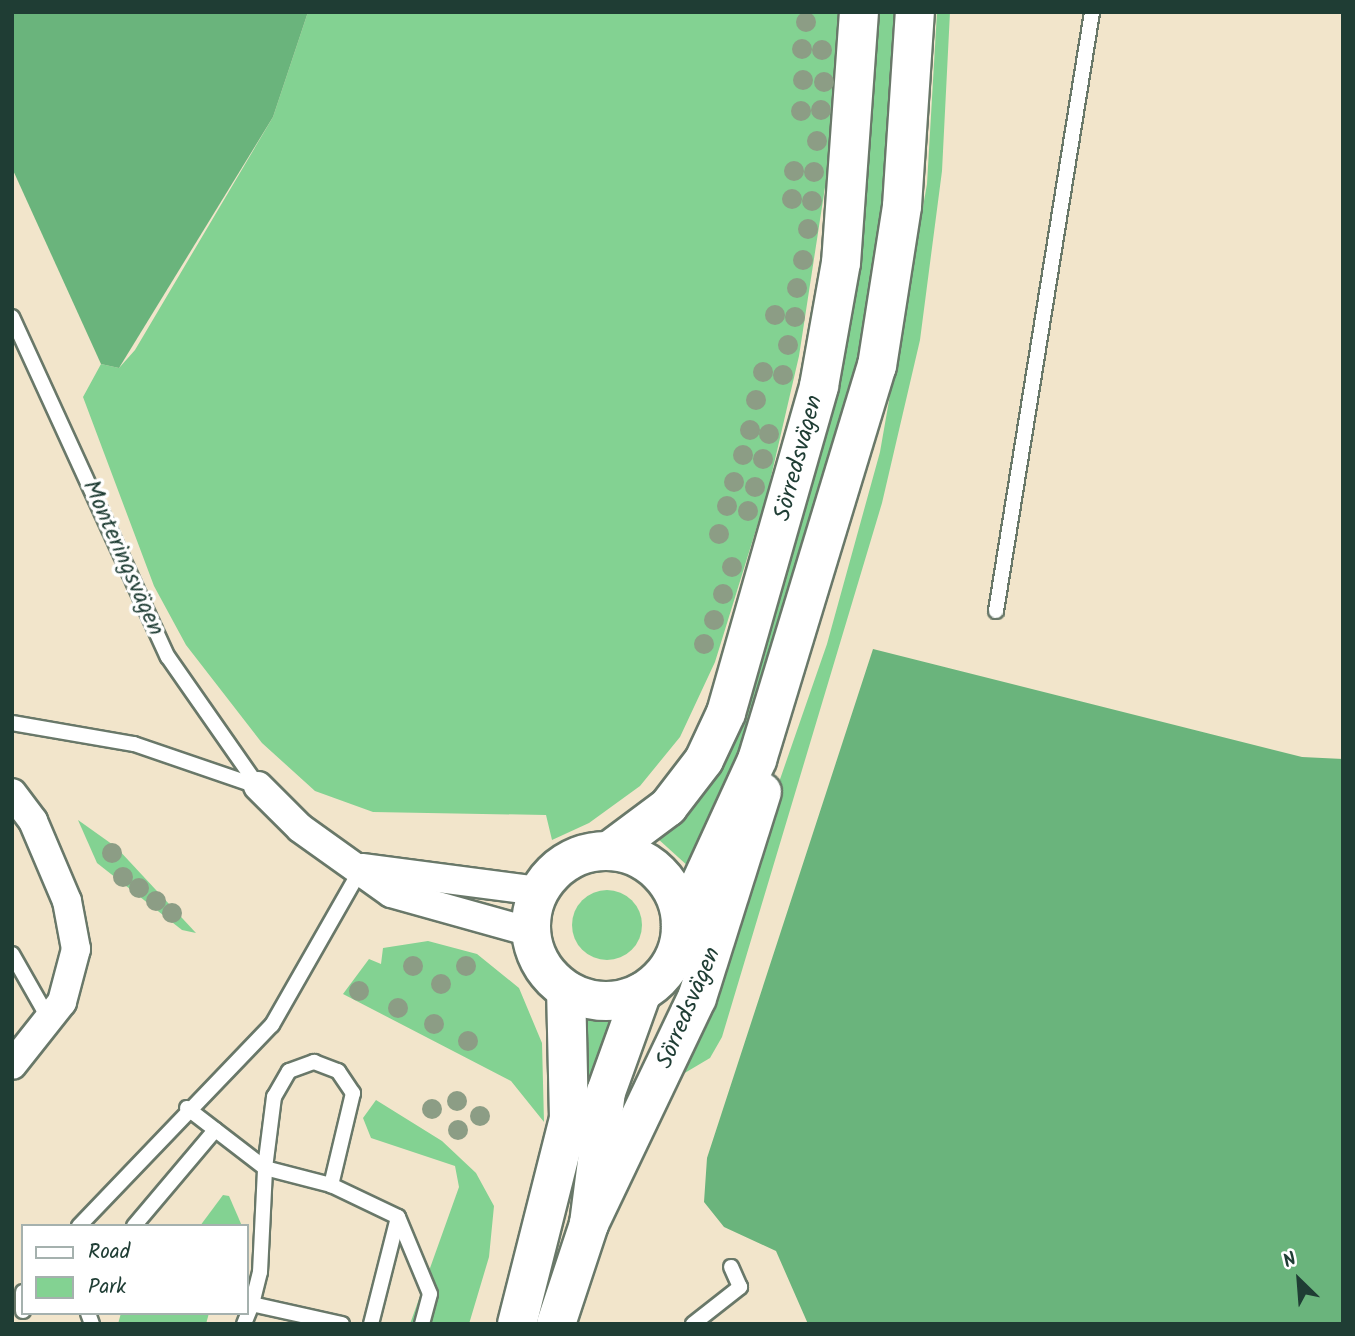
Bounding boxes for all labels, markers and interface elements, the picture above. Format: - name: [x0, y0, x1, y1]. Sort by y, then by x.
- street label: Sörredsvägen: [768, 392, 830, 524]
- street label: Monteringsvägen: [76, 476, 170, 640]
- street label: Sörredsvägen: [651, 943, 727, 1073]
- legend: [21, 1224, 248, 1315]
- text: Road: [88, 1236, 130, 1269]
- north arrow: [1264, 1245, 1334, 1315]
- text: N: [1278, 1245, 1302, 1277]
- text: Park: [88, 1271, 126, 1304]

